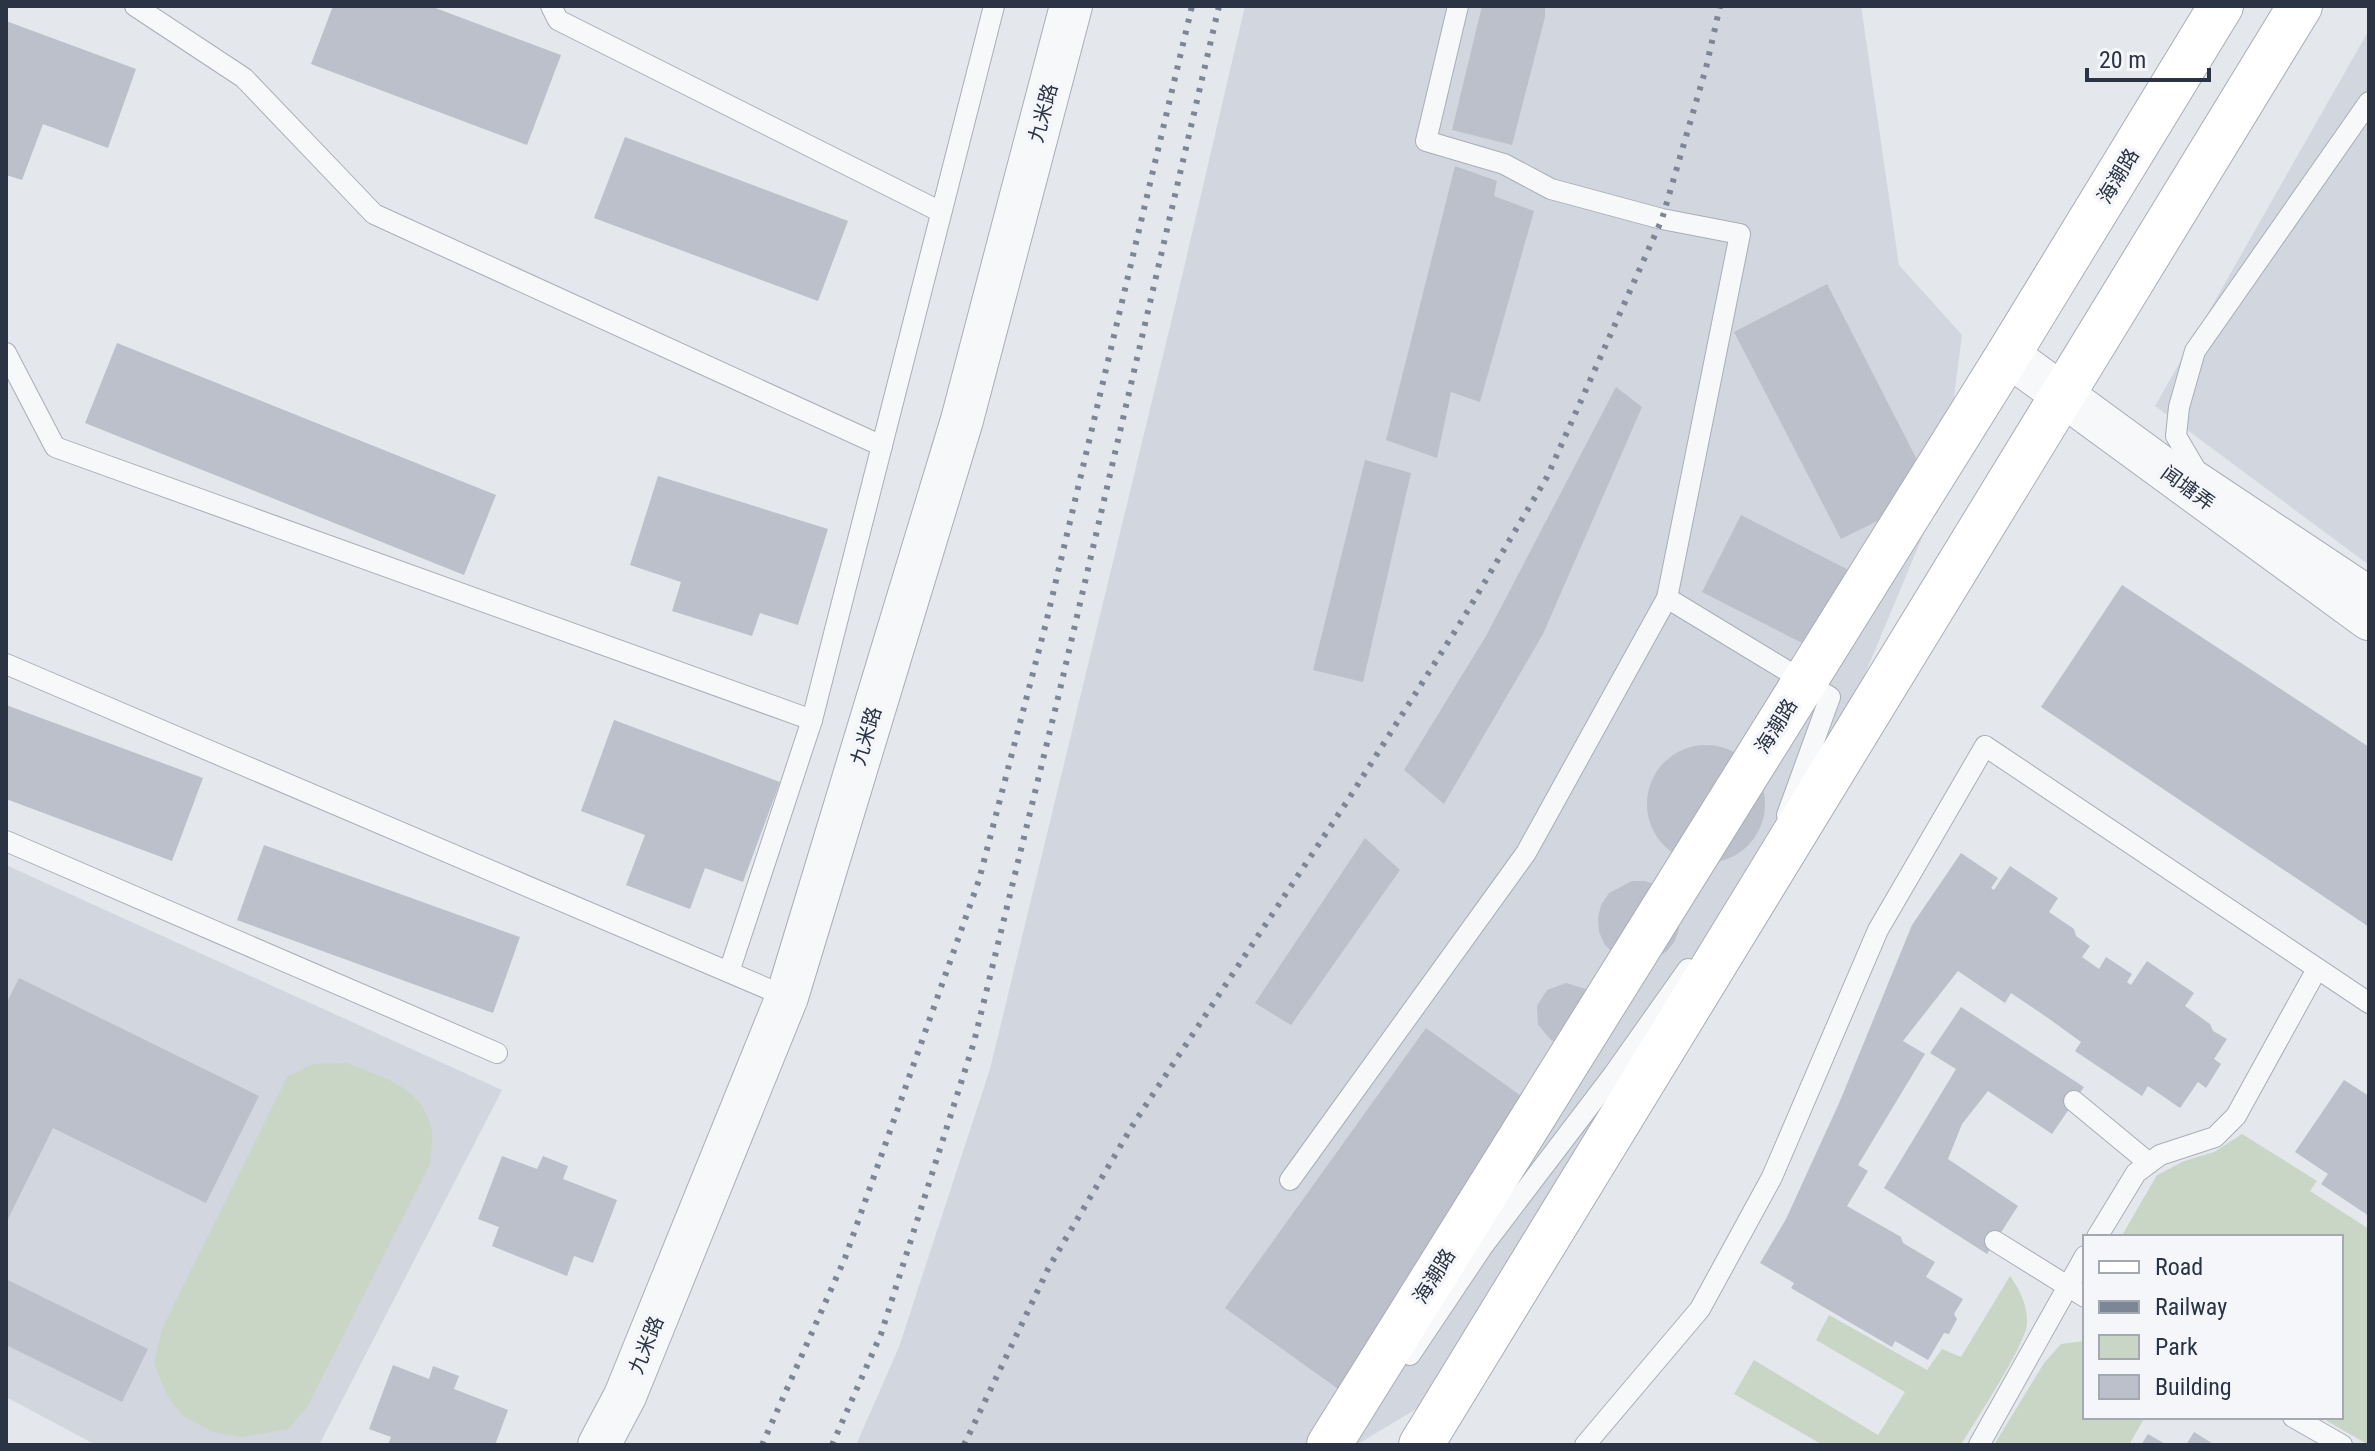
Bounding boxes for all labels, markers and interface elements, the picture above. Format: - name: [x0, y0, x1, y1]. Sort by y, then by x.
- scale bar: [2087, 32, 2209, 82]
- text: 20 m: [2099, 46, 2146, 74]
- street label: 九米路: [1024, 81, 1062, 145]
- street label: 海潮路: [2092, 144, 2144, 208]
- street label: 闻塘弄: [2157, 461, 2219, 515]
- street label: 海潮路: [1750, 694, 1802, 758]
- street label: 九米路: [846, 704, 886, 768]
- legend: [2083, 1235, 2343, 1419]
- street label: 海潮路: [1408, 1244, 1460, 1308]
- text: Road: [2155, 1253, 2203, 1281]
- text: Railway: [2155, 1293, 2227, 1321]
- street label: 九米路: [624, 1313, 668, 1377]
- text: Park: [2155, 1333, 2198, 1361]
- text: Building: [2155, 1373, 2232, 1401]

